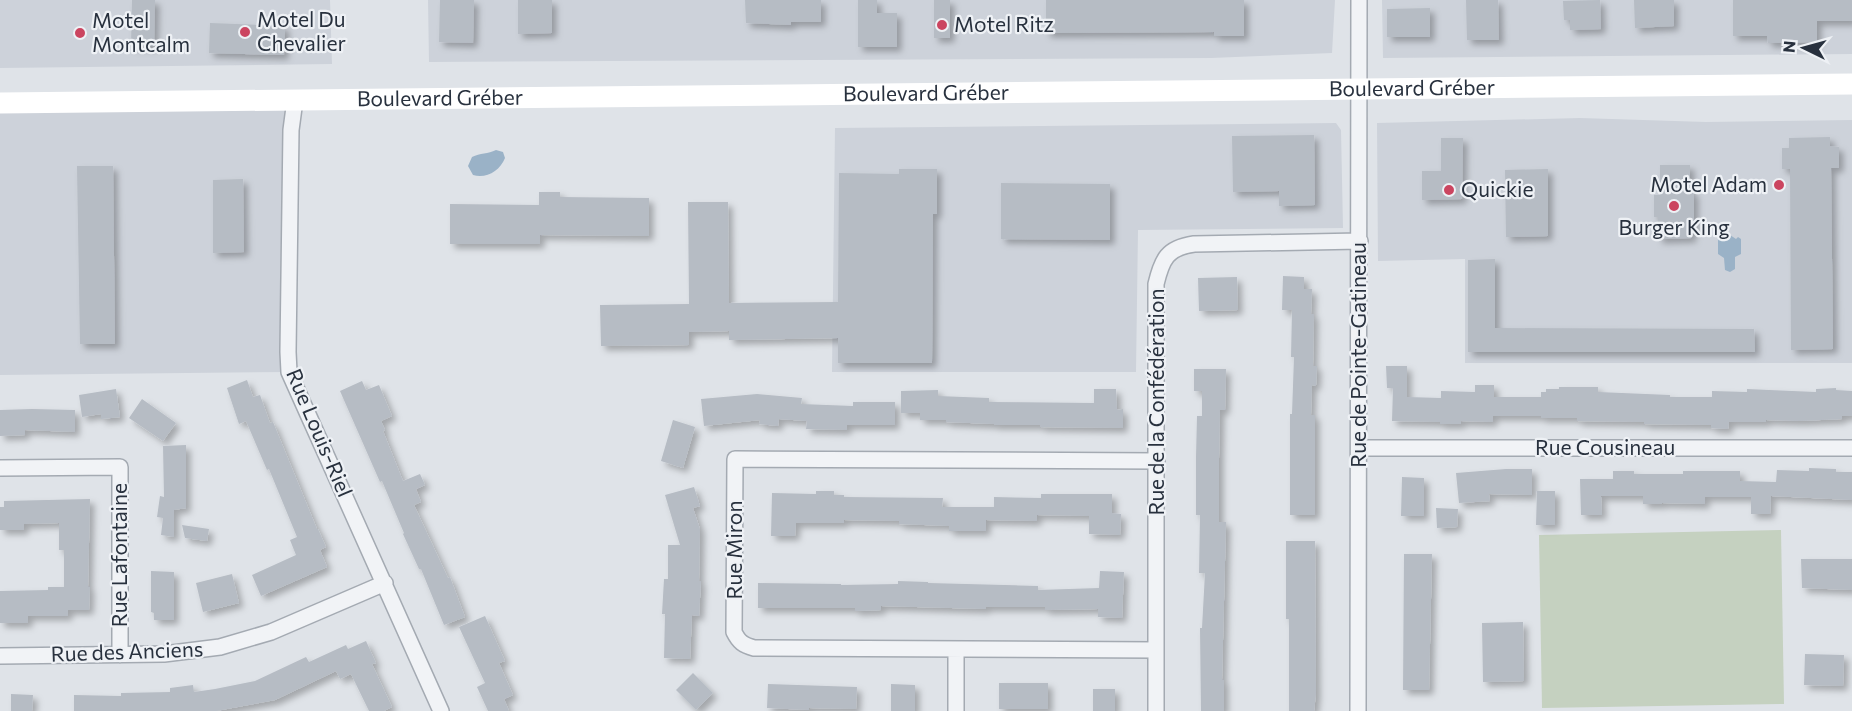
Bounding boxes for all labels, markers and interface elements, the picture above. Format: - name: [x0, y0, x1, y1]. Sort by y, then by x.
- place label: Motel Du Chevalier: [257, 6, 346, 55]
- place label: Motel Montcalm: [92, 7, 190, 56]
- place label: Motel Ritz: [954, 11, 1054, 36]
- marker: Motel Ritz: [935, 18, 949, 32]
- north arrow: [1774, 18, 1834, 78]
- marker: Motel Du Chevalier: [238, 25, 252, 39]
- marker: Motel Montcalm: [73, 26, 87, 40]
- text: N: [1779, 40, 1799, 53]
- street label: Boulevard Gréber: [1329, 74, 1495, 100]
- street label: Boulevard Gréber: [843, 79, 1009, 105]
- street label: Boulevard Gréber: [357, 84, 523, 110]
- place label: Motel Adam: [1650, 171, 1767, 196]
- place label: Quickie: [1461, 176, 1534, 201]
- marker: Motel Adam: [1772, 178, 1786, 192]
- marker: Quickie: [1442, 183, 1456, 197]
- marker: Burger King: [1667, 199, 1681, 213]
- place label: Burger King: [1618, 214, 1730, 239]
- street label: Rue de Pointe-Gatineau: [1345, 242, 1370, 468]
- street label: Rue de la Confédération: [1143, 288, 1168, 516]
- street label: Rue Louis-Riel: [282, 365, 359, 500]
- street label: Rue Cousineau: [1535, 434, 1675, 459]
- street label: Rue Lafontaine: [106, 483, 131, 627]
- street label: Rue Miron: [721, 501, 746, 599]
- street label: Rue des Anciens: [50, 635, 204, 666]

